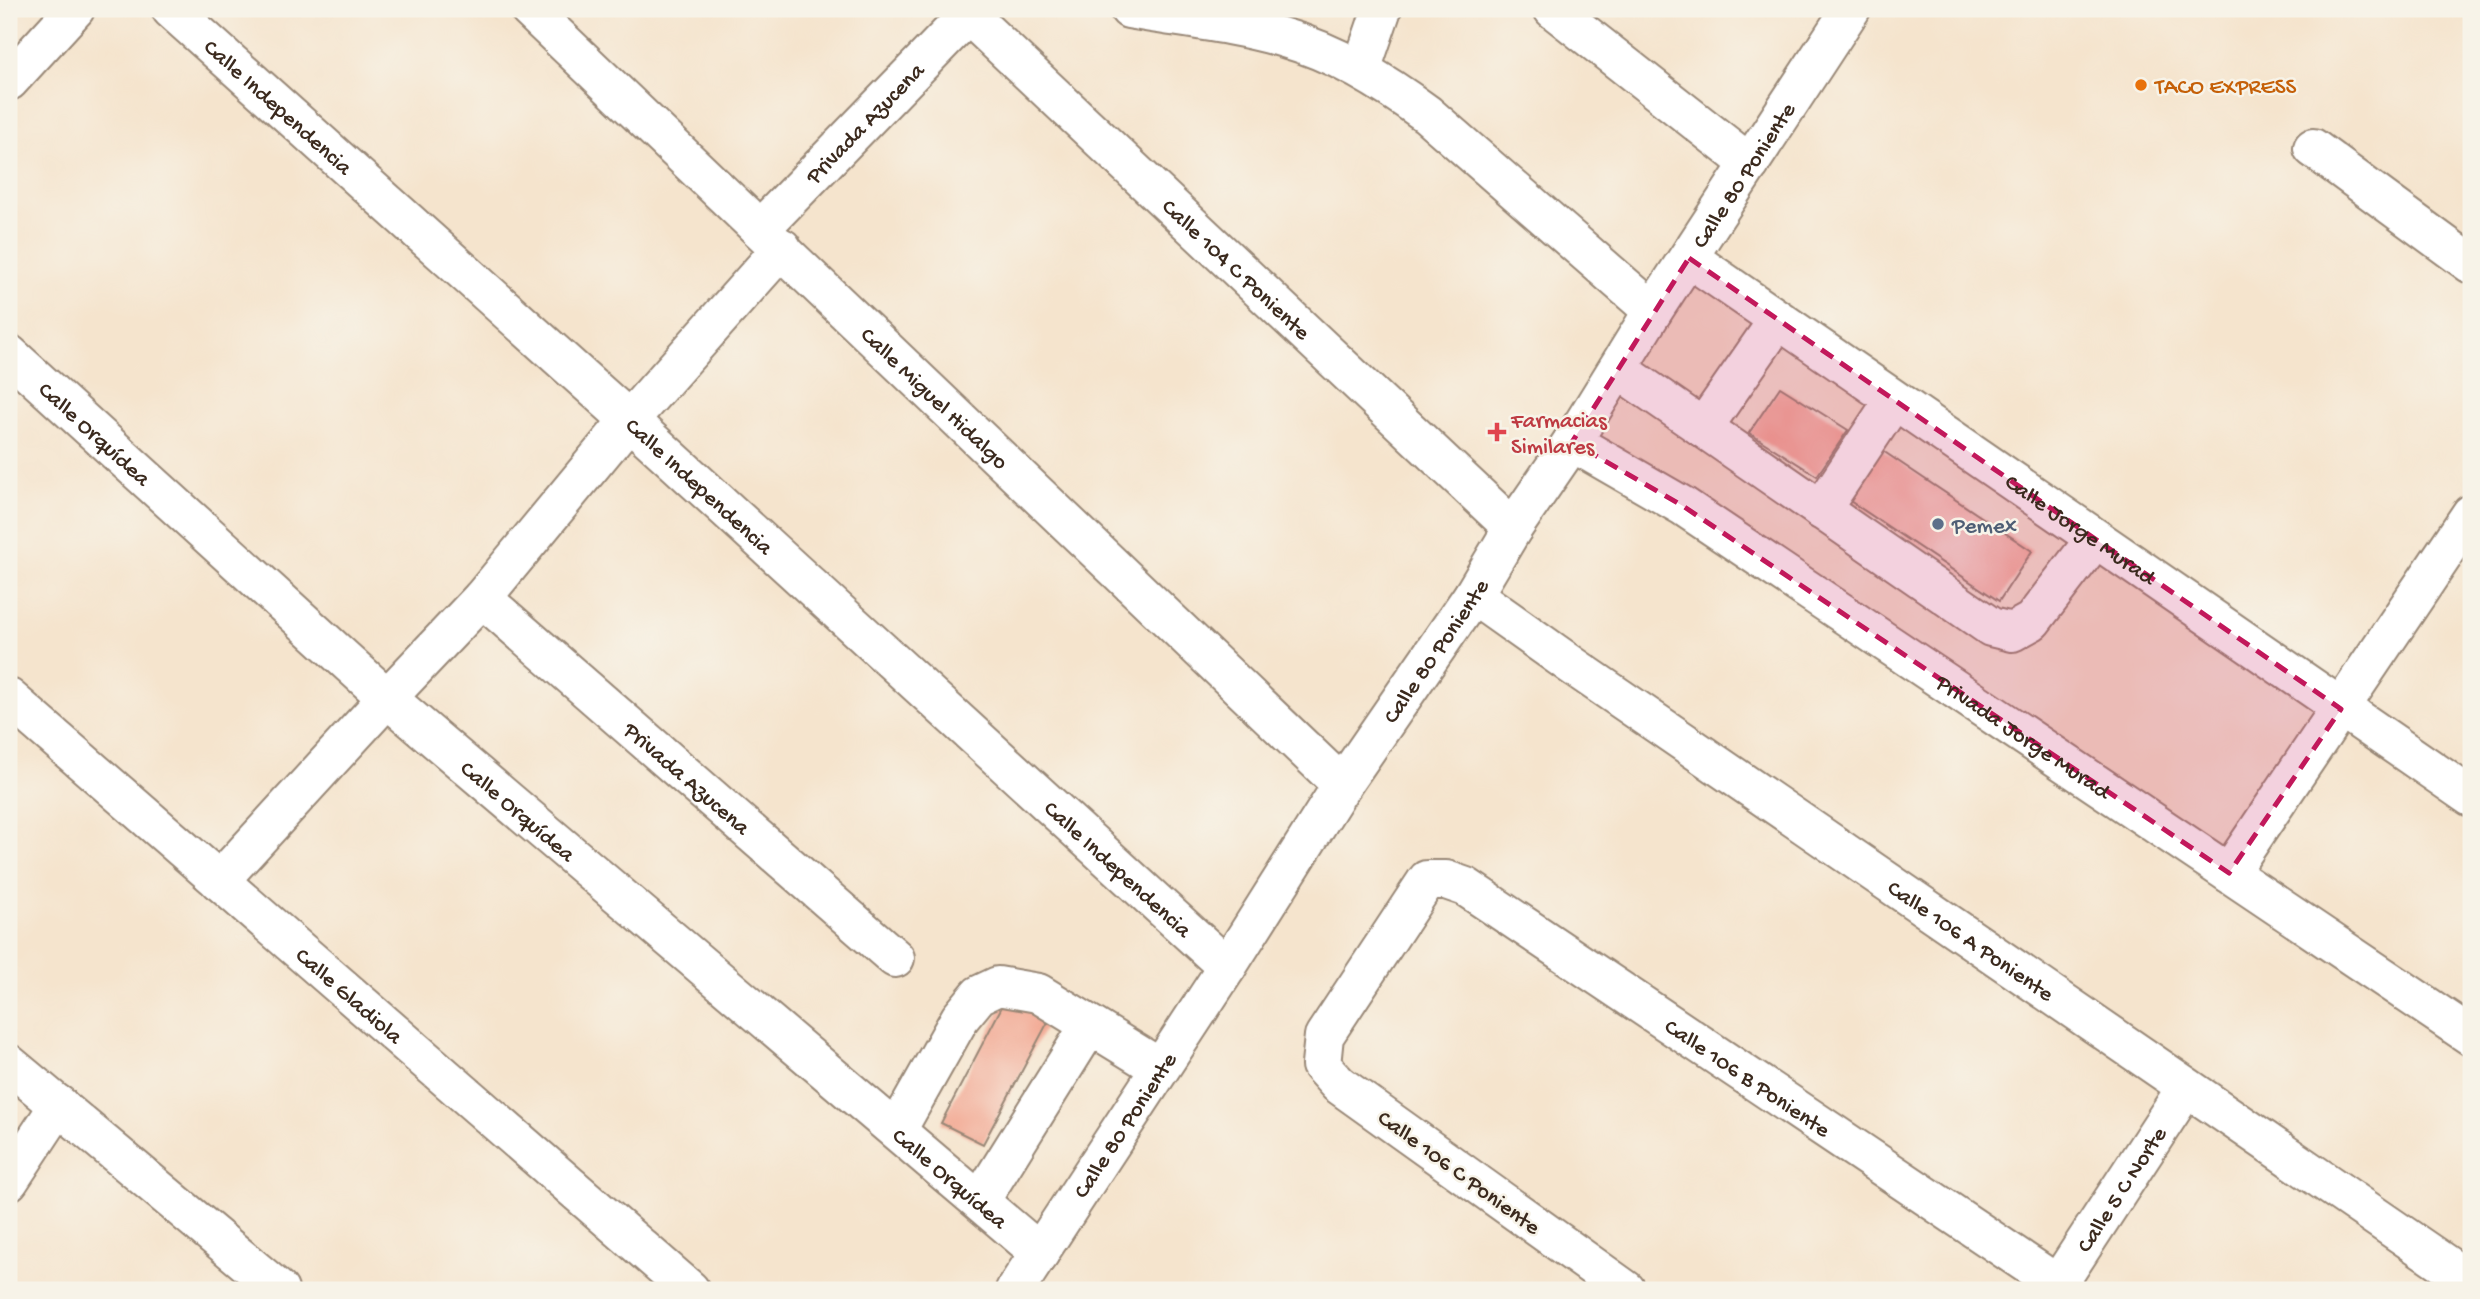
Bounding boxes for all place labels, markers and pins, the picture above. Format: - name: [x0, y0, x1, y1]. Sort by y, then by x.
- place label: TACO EXPRESS: [2153, 75, 2296, 102]
- marker: TACO EXPRESS: [2133, 77, 2149, 93]
- place label: Farmacias Similares: [1510, 409, 1607, 462]
- marker: Farmacias Similares: [1489, 424, 1505, 440]
- place label: Pemex: [1951, 514, 2017, 541]
- marker: Pemex: [1930, 516, 1946, 532]

